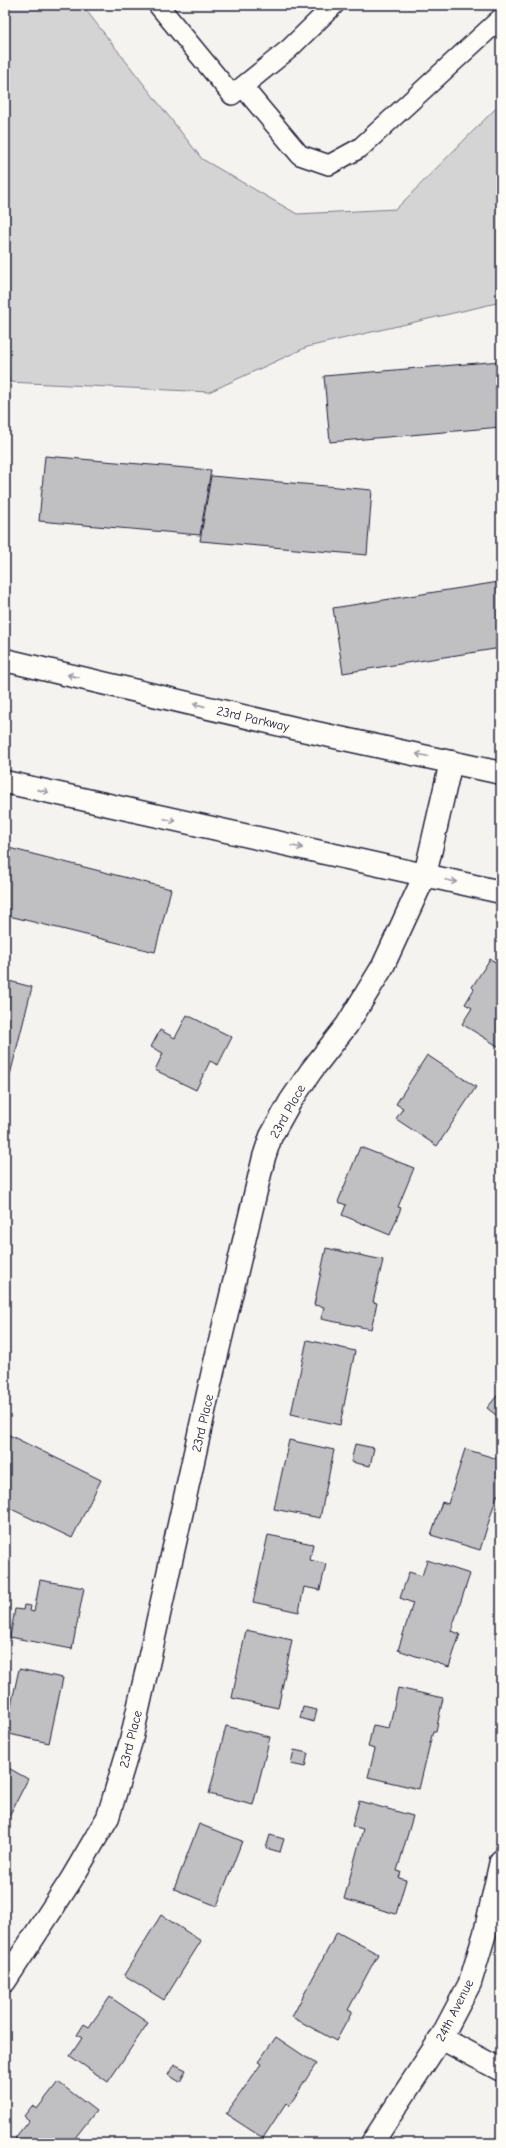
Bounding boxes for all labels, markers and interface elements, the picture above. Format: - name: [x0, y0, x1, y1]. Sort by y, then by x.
- one-way arrow: [67, 672, 80, 679]
- one-way arrow: [193, 701, 206, 709]
- street label: 23rd Parkway: [215, 703, 291, 734]
- one-way arrow: [416, 751, 429, 759]
- one-way arrow: [36, 788, 49, 796]
- one-way arrow: [163, 816, 176, 824]
- one-way arrow: [290, 844, 303, 852]
- one-way arrow: [444, 877, 457, 885]
- street label: 23rd Place: [267, 1081, 309, 1141]
- street label: 23rd Place: [189, 1392, 217, 1454]
- street label: 23rd Place: [116, 1708, 145, 1770]
- street label: 24th Avenue: [432, 1976, 477, 2044]

